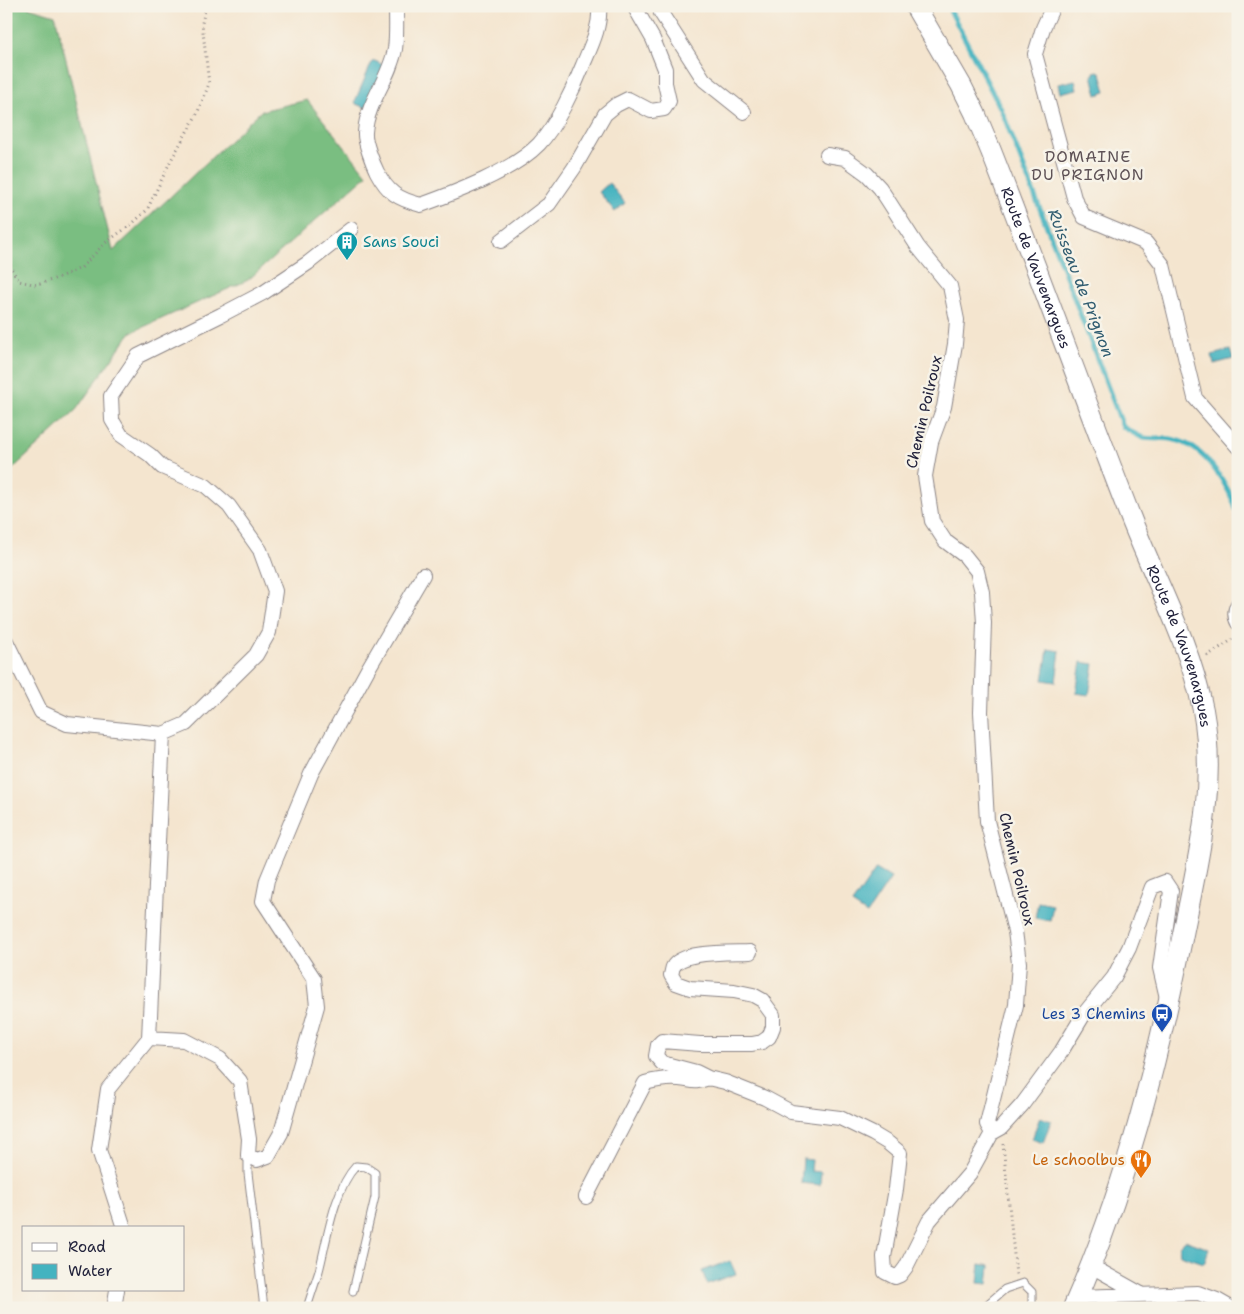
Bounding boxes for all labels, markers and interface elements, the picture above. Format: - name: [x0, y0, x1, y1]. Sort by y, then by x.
- district label: DOMAINE DU PRIGNON: [1031, 146, 1145, 185]
- street label: Route de Vauvenargues: [996, 184, 1075, 351]
- water label: Ruisseau de Prignon: [1043, 206, 1119, 360]
- building icon: Sans Souci: [335, 230, 359, 261]
- place label: Sans Souci: [363, 232, 439, 252]
- street label: Chemin Poilroux: [901, 353, 947, 470]
- street label: Route de Vauvenargues: [1142, 562, 1216, 729]
- street label: Chemin Poilroux: [994, 811, 1040, 928]
- bus stop icon: Les 3 Chemins: [1150, 1002, 1174, 1033]
- place label: Les 3 Chemins: [1042, 1004, 1146, 1024]
- restaurant icon: Le schoolbus: [1129, 1148, 1153, 1179]
- place label: Le schoolbus: [1032, 1150, 1125, 1170]
- legend: [22, 1226, 185, 1292]
- text: Road: [68, 1237, 106, 1257]
- text: Water: [68, 1261, 112, 1281]

